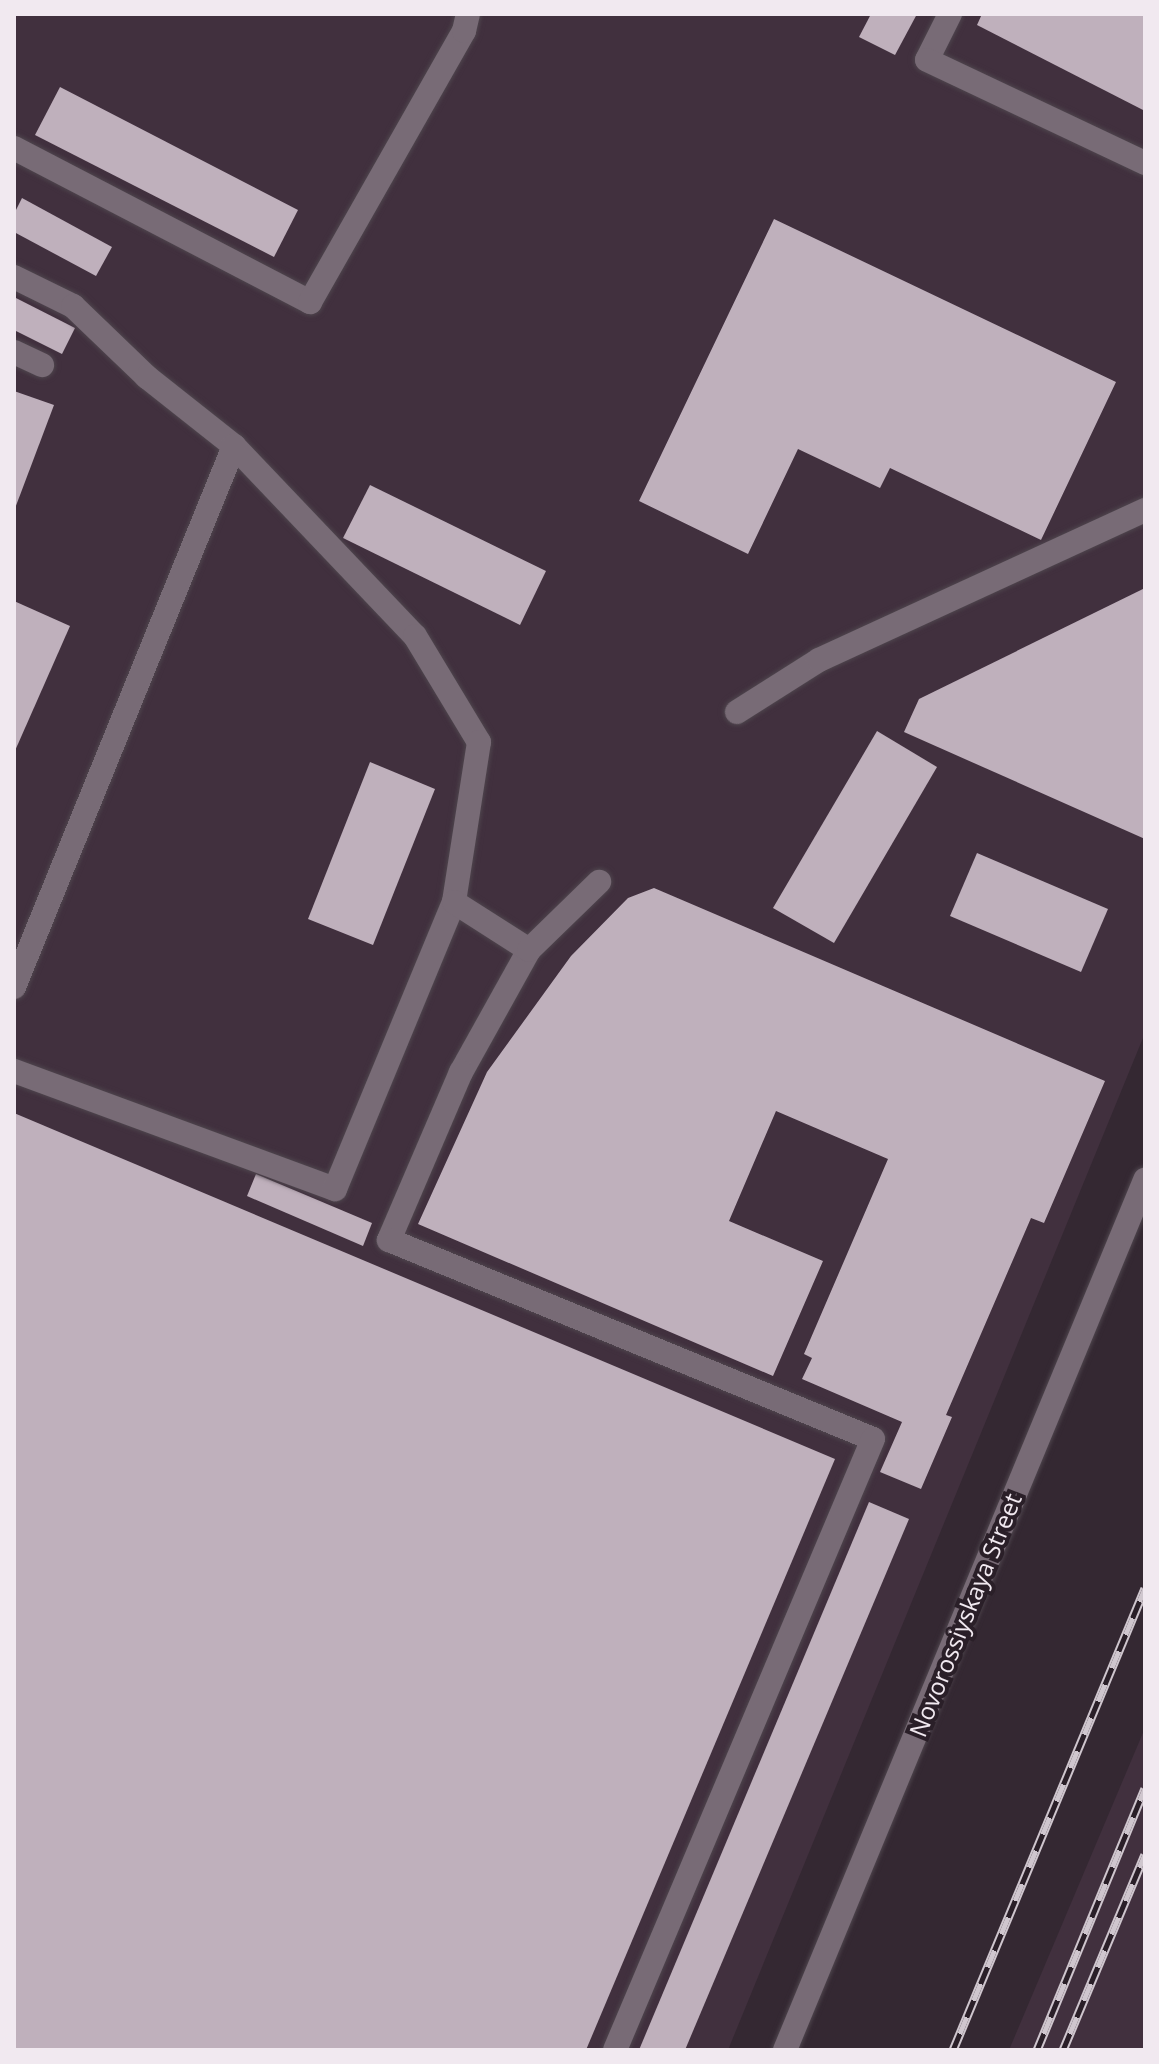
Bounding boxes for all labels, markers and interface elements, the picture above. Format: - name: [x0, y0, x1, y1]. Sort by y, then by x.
- street label: Novorossiyskaya Street: [903, 1489, 1027, 1741]

